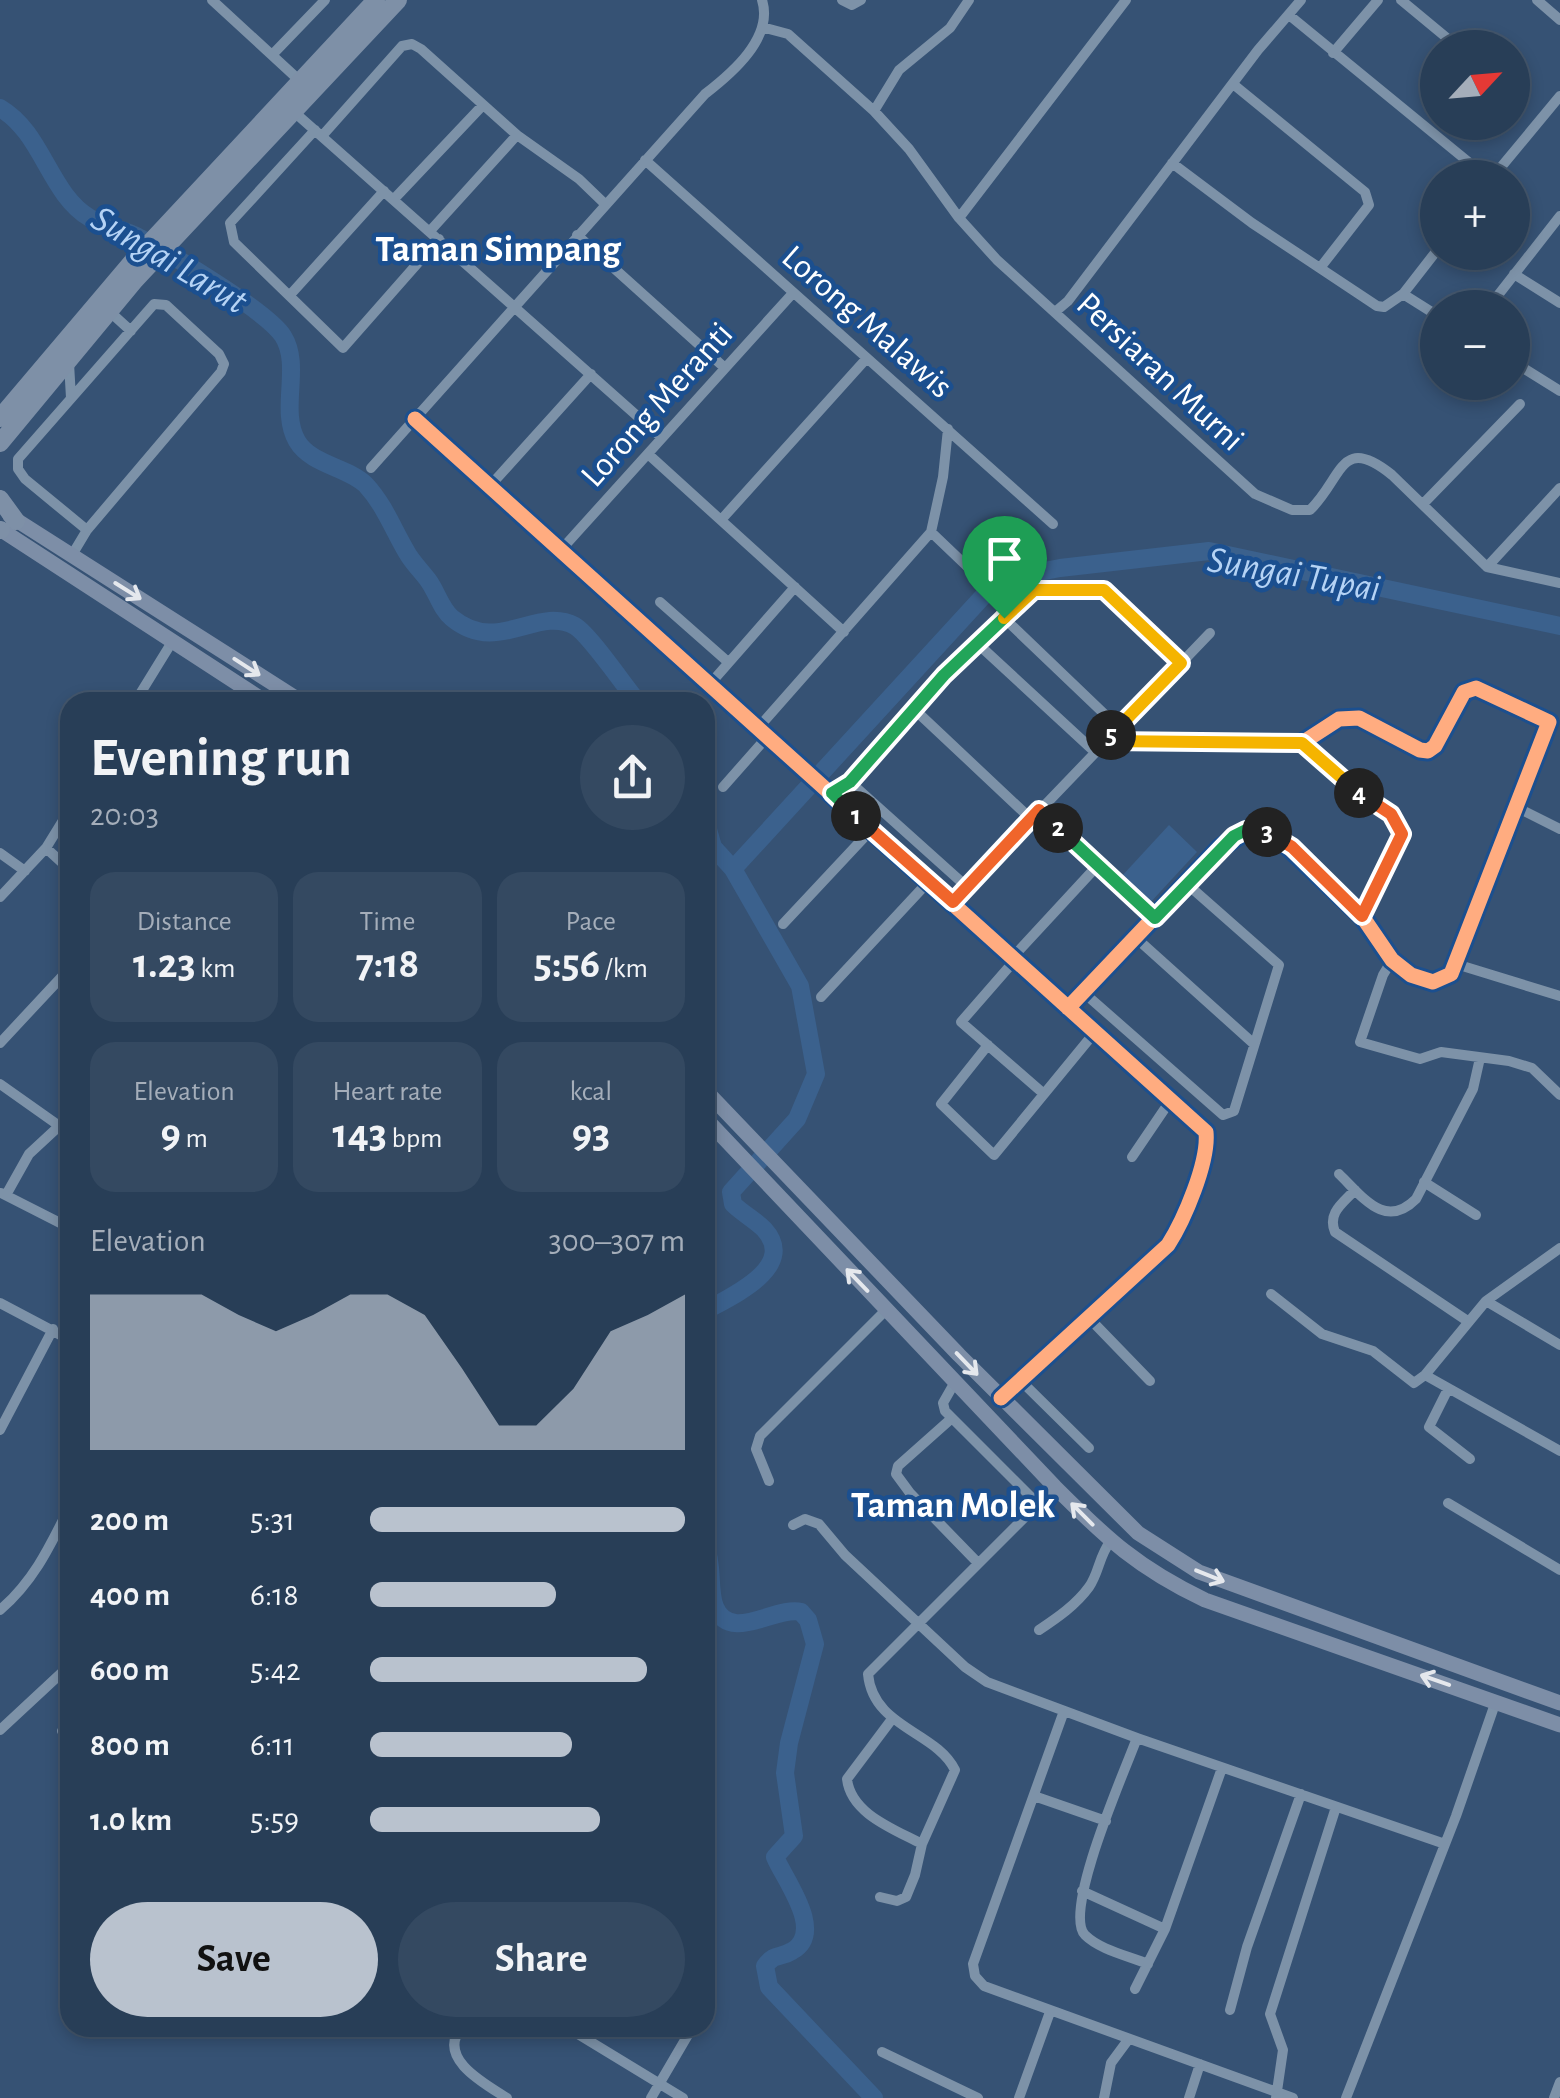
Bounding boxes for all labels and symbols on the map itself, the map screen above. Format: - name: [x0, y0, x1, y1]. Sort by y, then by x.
- north arrow: [1420, 30, 1530, 140]
- water label: Sungai Larut: [84, 200, 254, 322]
- district label: Taman Simpang: [375, 231, 622, 269]
- street label: Lorong Malawis: [775, 239, 959, 405]
- street label: Persiaran Murni: [1070, 286, 1250, 458]
- street label: Lorong Meranti: [575, 316, 740, 494]
- pin: [962, 516, 1047, 619]
- water label: Sungai Tupai: [1204, 541, 1383, 609]
- one-way arrow: [113, 581, 142, 601]
- one-way arrow: [233, 657, 261, 678]
- pin: 5: [1086, 710, 1136, 760]
- pin: 4: [1334, 768, 1384, 818]
- pin: 1: [831, 791, 881, 841]
- pin: 2: [1033, 803, 1083, 853]
- pin: 3: [1242, 807, 1292, 857]
- one-way arrow: [846, 1268, 869, 1293]
- one-way arrow: [955, 1351, 979, 1375]
- district label: Taman Molek: [851, 1487, 1055, 1525]
- one-way arrow: [1070, 1503, 1094, 1527]
- one-way arrow: [1194, 1568, 1225, 1586]
- one-way arrow: [1421, 1670, 1452, 1688]

